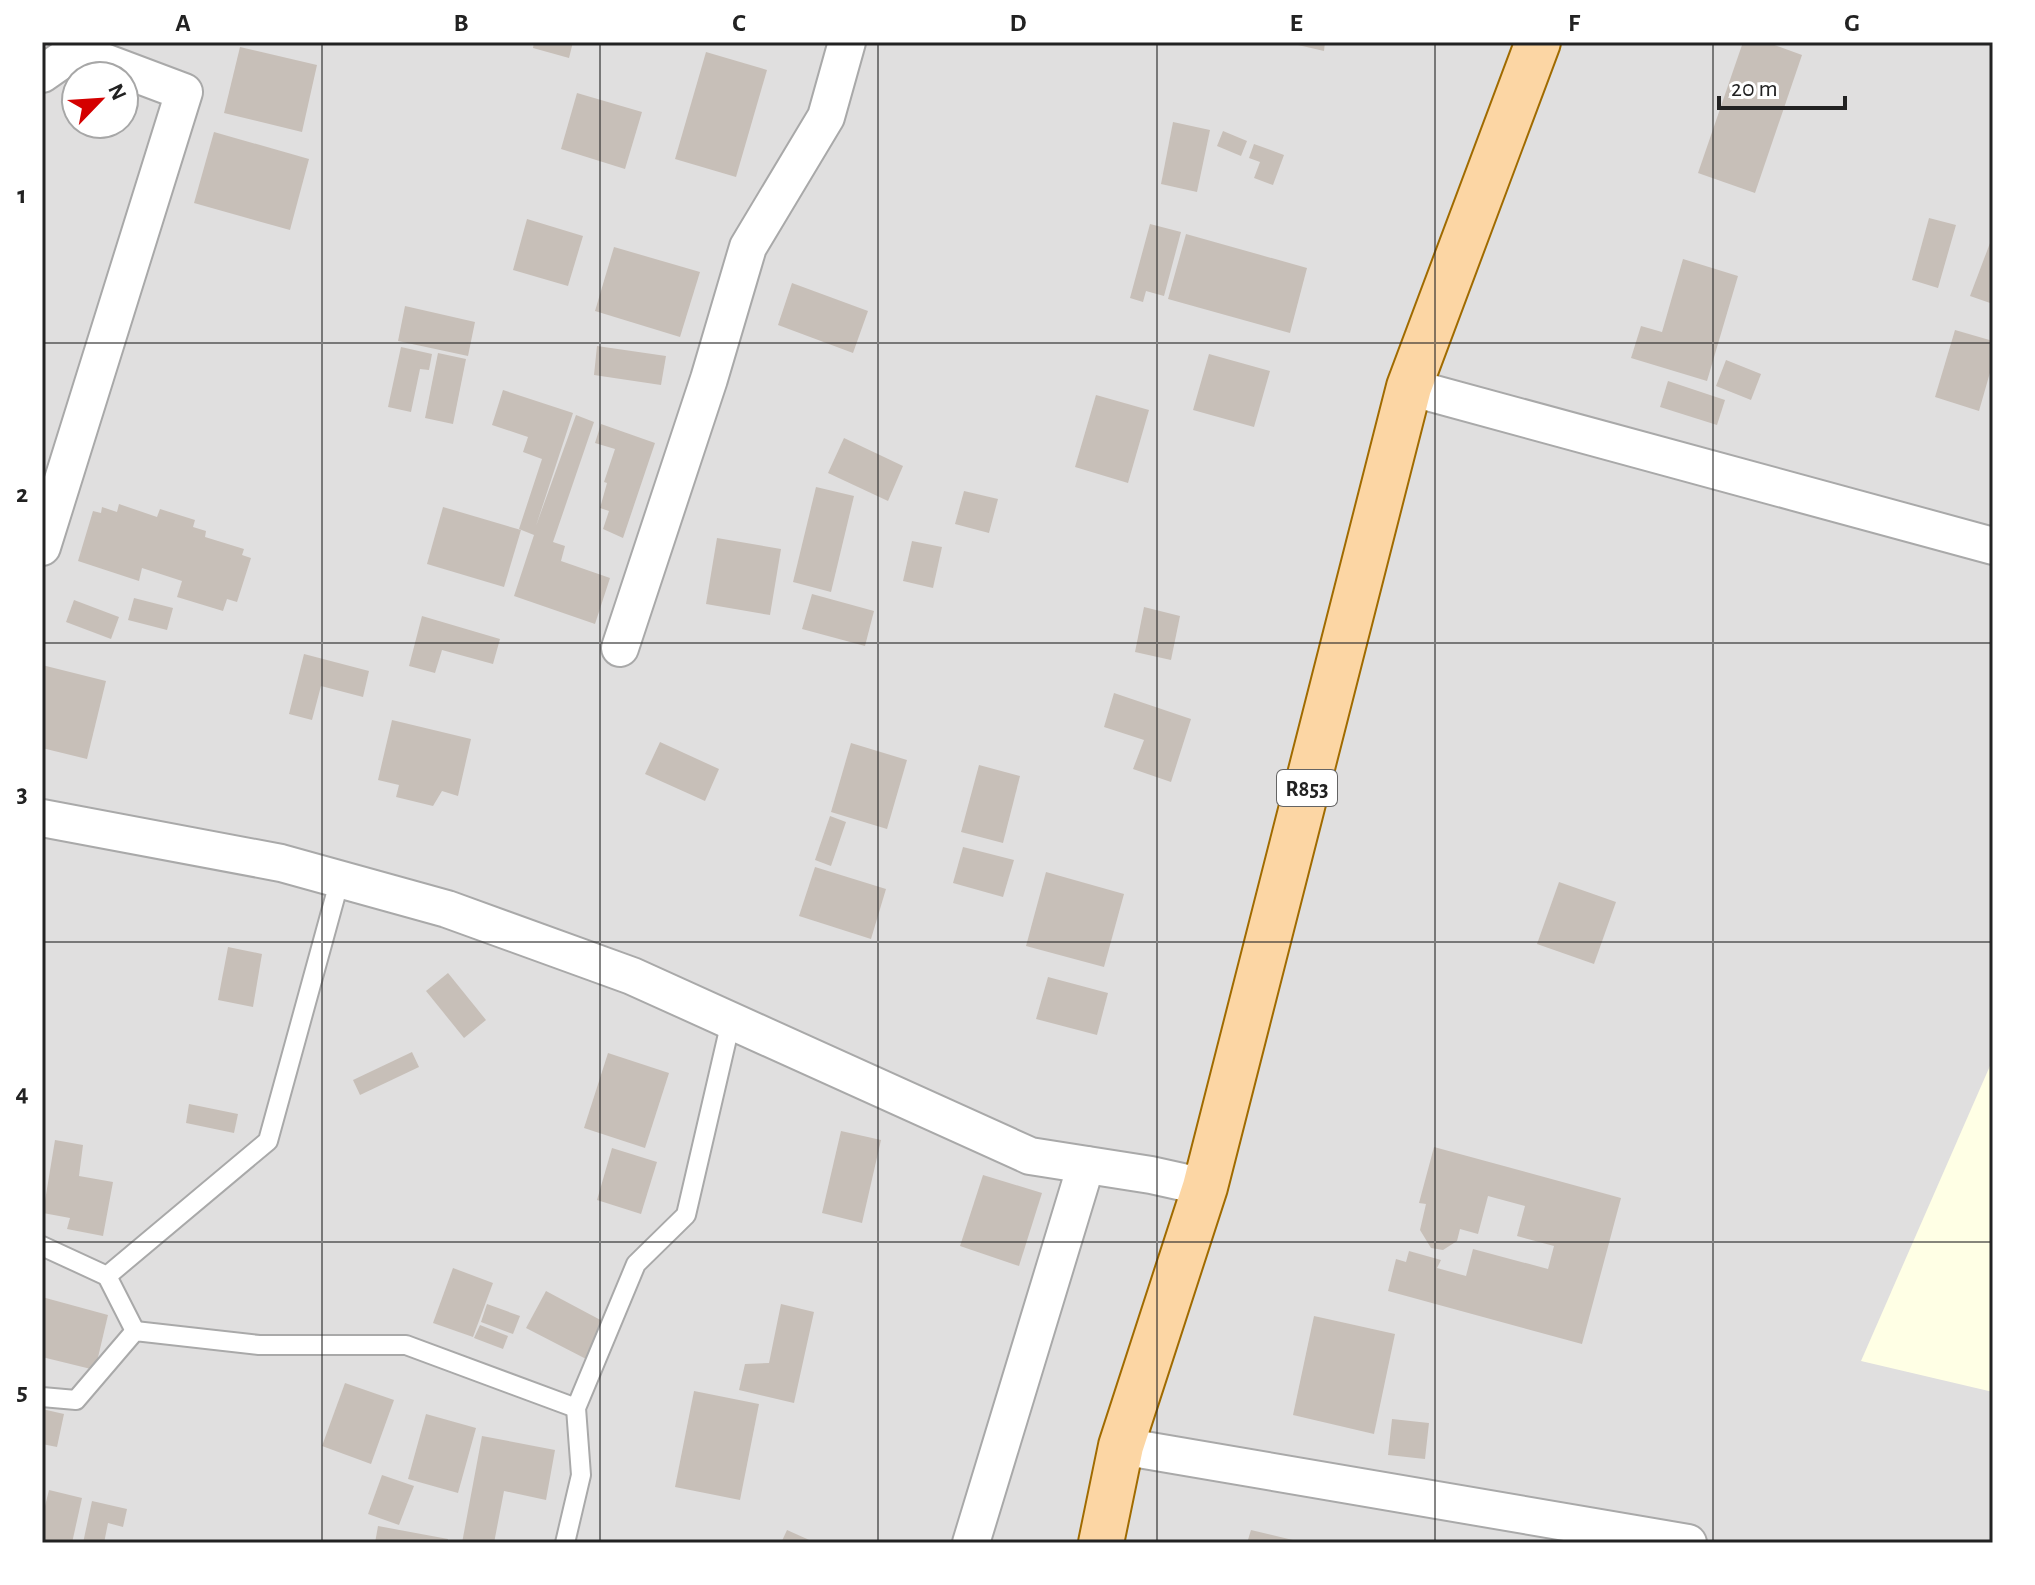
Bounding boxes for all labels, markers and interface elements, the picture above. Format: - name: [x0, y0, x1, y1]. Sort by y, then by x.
- text: A: [175, 10, 191, 36]
- text: B: [453, 10, 469, 36]
- text: C: [732, 10, 746, 36]
- text: D: [1009, 10, 1027, 36]
- text: E: [1289, 10, 1303, 36]
- text: F: [1568, 10, 1581, 36]
- text: G: [1844, 10, 1860, 36]
- north arrow: [60, 60, 140, 140]
- scale bar: [1719, 60, 1845, 110]
- text: 20 m: [1731, 77, 1778, 101]
- text: N: [104, 80, 130, 104]
- text: 1: [17, 182, 27, 208]
- text: 2: [16, 481, 28, 507]
- road number: R853: [1277, 770, 1337, 806]
- text: 3: [16, 781, 28, 807]
- text: 4: [15, 1080, 29, 1106]
- text: 5: [16, 1379, 28, 1405]

